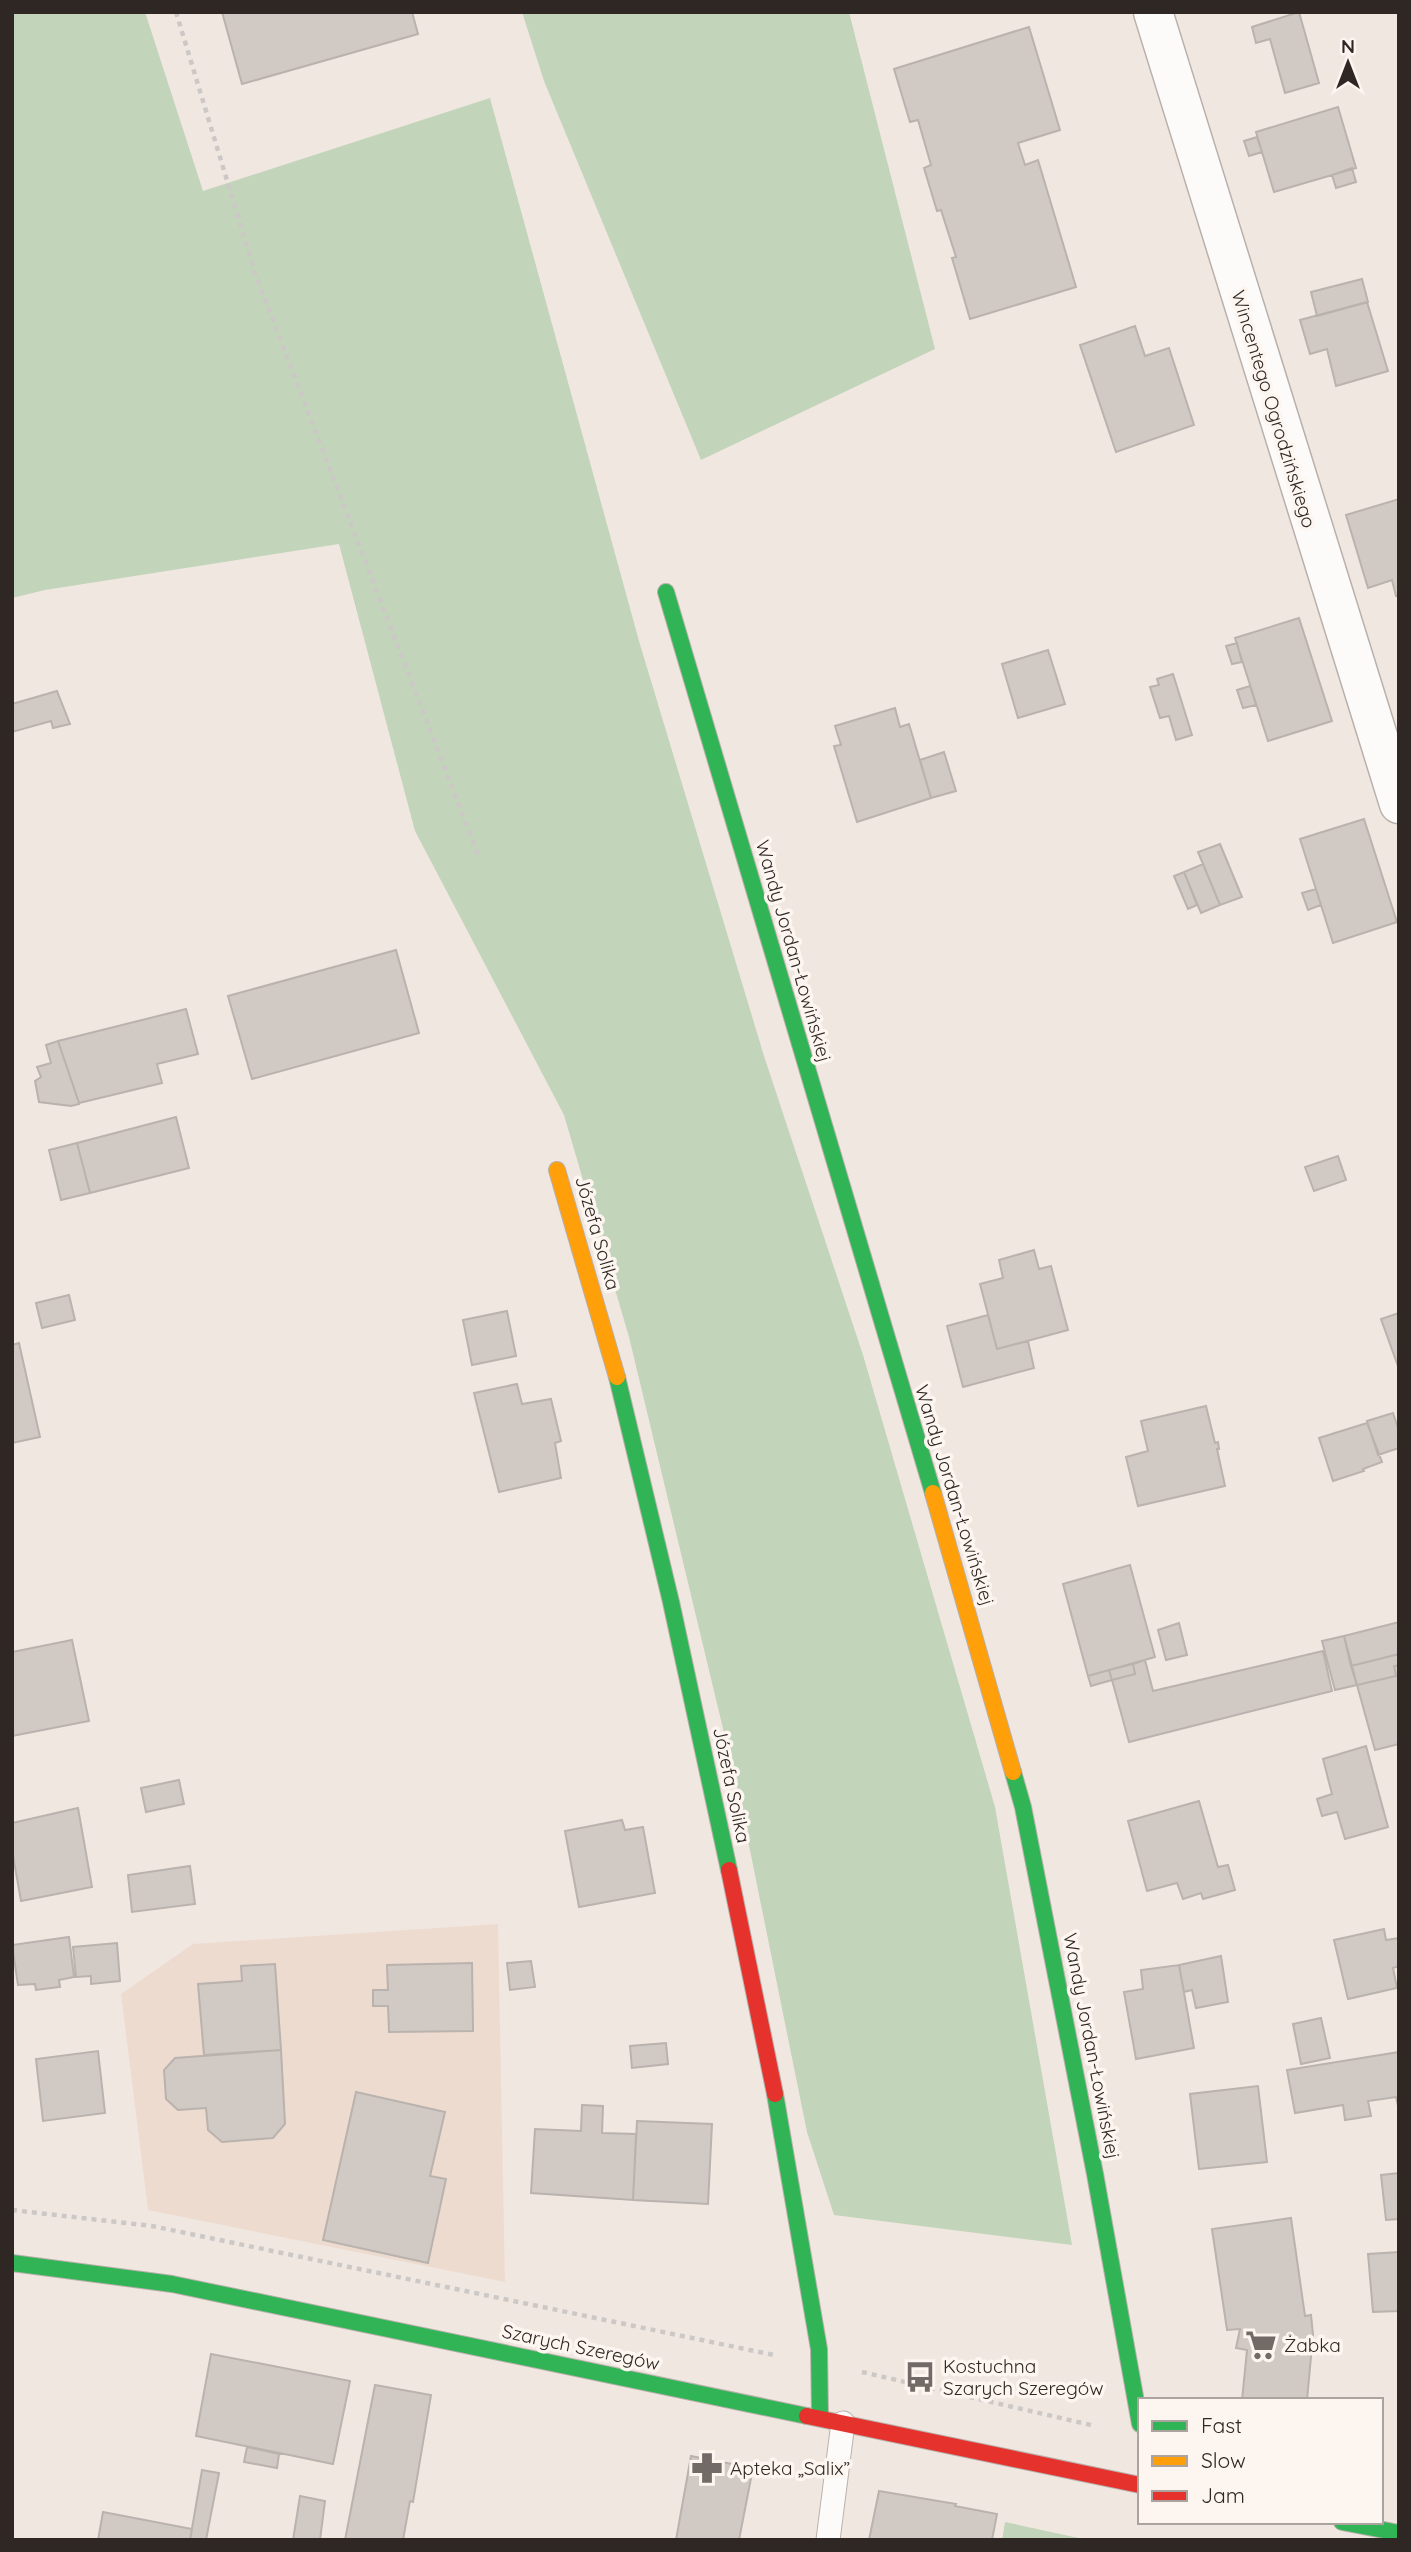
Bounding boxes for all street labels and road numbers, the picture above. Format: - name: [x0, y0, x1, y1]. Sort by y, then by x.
- street label: Wincentego Ogrodzińskiego: [1226, 287, 1322, 531]
- street label: Wandy Jordan-Łowińskiej: [751, 837, 837, 1065]
- street label: Józefa Solika: [570, 1173, 626, 1293]
- street label: Wandy Jordan-Łowińskiej: [910, 1382, 1000, 1608]
- street label: Józefa Solika: [708, 1725, 756, 1845]
- street label: Wandy Jordan-Łowińskiej: [1058, 1931, 1126, 2161]
- street label: Szarych Szeregów: [500, 2319, 662, 2375]

